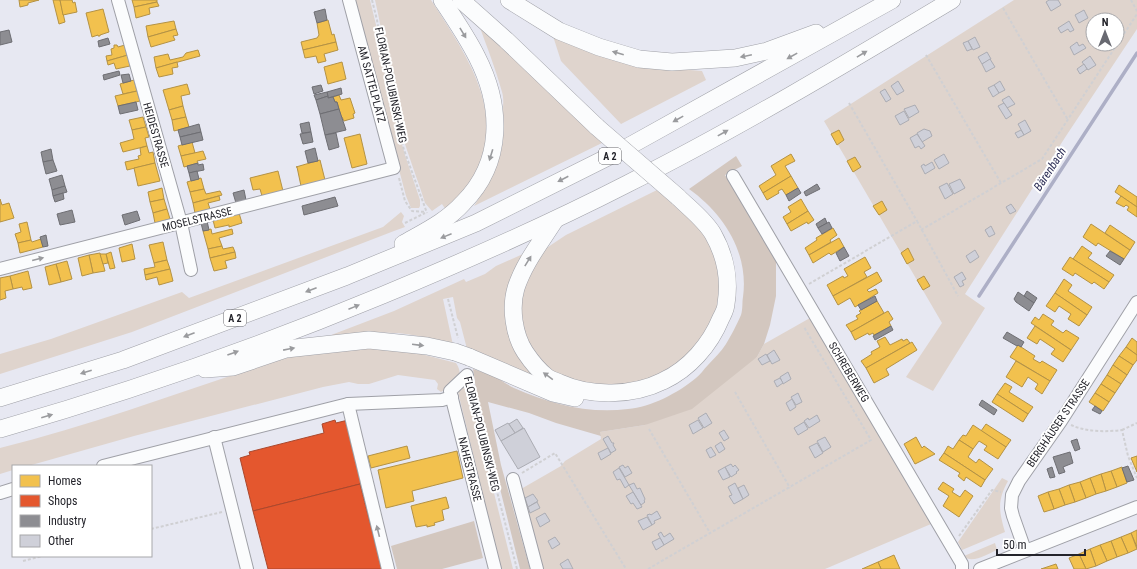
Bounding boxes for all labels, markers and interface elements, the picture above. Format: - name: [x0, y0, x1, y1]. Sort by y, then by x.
- north arrow: [1085, 12, 1125, 52]
- text: N: [1102, 16, 1109, 29]
- street label: FLORIAN-POLUBINSKI-WEG: [372, 26, 409, 144]
- one-way arrow: [459, 28, 467, 38]
- street label: AM SATTELPLATZ: [355, 44, 388, 124]
- one-way arrow: [612, 50, 624, 56]
- one-way arrow: [856, 51, 868, 58]
- one-way arrow: [786, 52, 798, 59]
- one-way arrow: [740, 53, 753, 59]
- street label: HEIDESTRASSE: [140, 101, 171, 170]
- one-way arrow: [672, 115, 684, 122]
- one-way arrow: [717, 130, 729, 137]
- water label: Bärenbach: [1031, 144, 1069, 193]
- road number: A 2: [599, 148, 621, 164]
- one-way arrow: [488, 150, 494, 162]
- one-way arrow: [557, 176, 569, 183]
- street label: MOSELSTRASSE: [161, 204, 234, 234]
- one-way arrow: [440, 233, 452, 239]
- one-way arrow: [525, 255, 532, 267]
- one-way arrow: [32, 256, 44, 262]
- one-way arrow: [304, 287, 316, 293]
- one-way arrow: [349, 304, 360, 310]
- road number: A 2: [224, 310, 246, 326]
- one-way arrow: [182, 333, 194, 339]
- street label: SCHREBERWEG: [826, 340, 872, 405]
- one-way arrow: [412, 341, 424, 348]
- one-way arrow: [283, 346, 295, 352]
- one-way arrow: [227, 350, 239, 356]
- one-way arrow: [79, 369, 91, 375]
- one-way arrow: [542, 372, 553, 380]
- street label: FLORIAN-POLUBINSKI-WEG: [461, 375, 502, 493]
- street label: BERGHÄUSER STRASSE: [1024, 376, 1093, 470]
- one-way arrow: [42, 413, 54, 419]
- street label: NAHESTRASSE: [455, 436, 484, 503]
- legend: [12, 465, 152, 557]
- text: Homes: [48, 474, 82, 488]
- text: Shops: [48, 494, 77, 508]
- text: Industry: [48, 514, 86, 528]
- one-way arrow: [375, 525, 381, 537]
- scale bar: [997, 531, 1085, 557]
- text: Other: [48, 534, 74, 548]
- text: 50 m: [1003, 538, 1027, 552]

